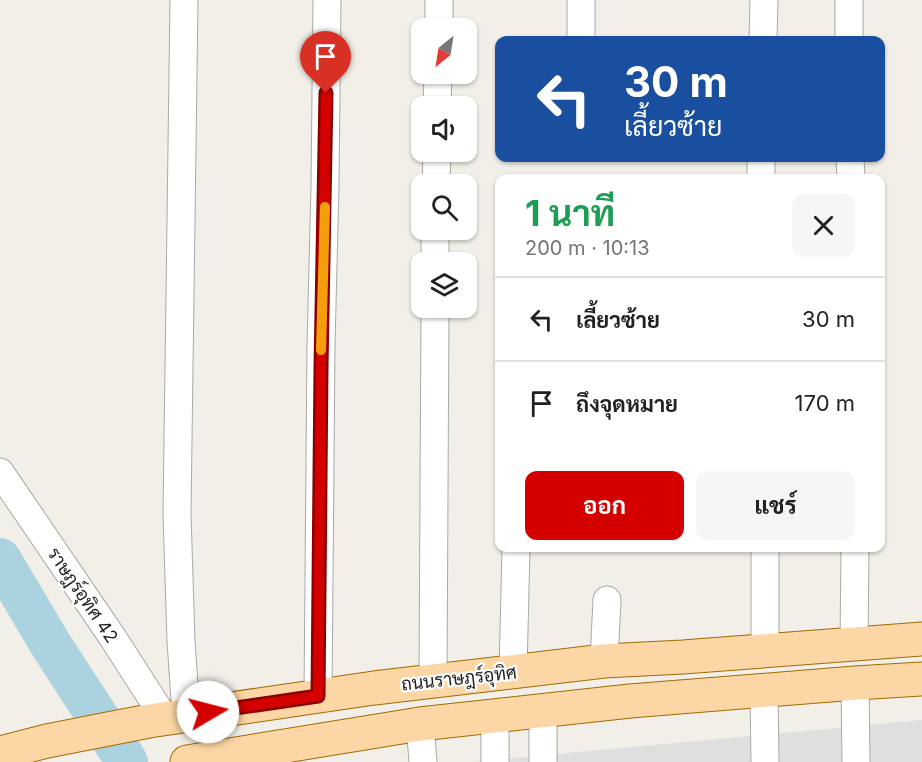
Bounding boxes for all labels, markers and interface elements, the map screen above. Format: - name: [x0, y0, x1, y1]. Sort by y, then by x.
- north arrow: [411, 18, 477, 84]
- map controls: [411, 18, 477, 318]
- pin: [300, 31, 351, 93]
- icon: arrive: [309, 40, 342, 73]
- text: 30 m: [624, 56, 728, 107]
- icon: left: [525, 60, 603, 138]
- button: sound: [411, 96, 477, 162]
- text: เลี้ยวซ้าย: [624, 110, 722, 143]
- button: search: [411, 174, 477, 240]
- text: 1 นาที: [525, 191, 615, 235]
- button: close: [792, 194, 855, 257]
- text: 200 m · 10:13: [525, 236, 650, 260]
- button: layers: [411, 252, 477, 318]
- icon: left: [525, 303, 558, 336]
- text: 30 m: [802, 306, 855, 332]
- text: เลี้ยวซ้าย: [576, 307, 660, 333]
- icon: arrive: [525, 387, 558, 420]
- text: 170 m: [795, 390, 855, 416]
- text: ถึงจุดหมาย: [576, 391, 678, 417]
- button: ออก: [525, 471, 684, 540]
- button: แชร์: [696, 471, 855, 540]
- street label: ราษฎร์อุทิศ 42: [42, 542, 124, 648]
- street label: ถนนราษฎร์อุทิศ: [400, 660, 518, 696]
- position arrow: [176, 680, 240, 744]

